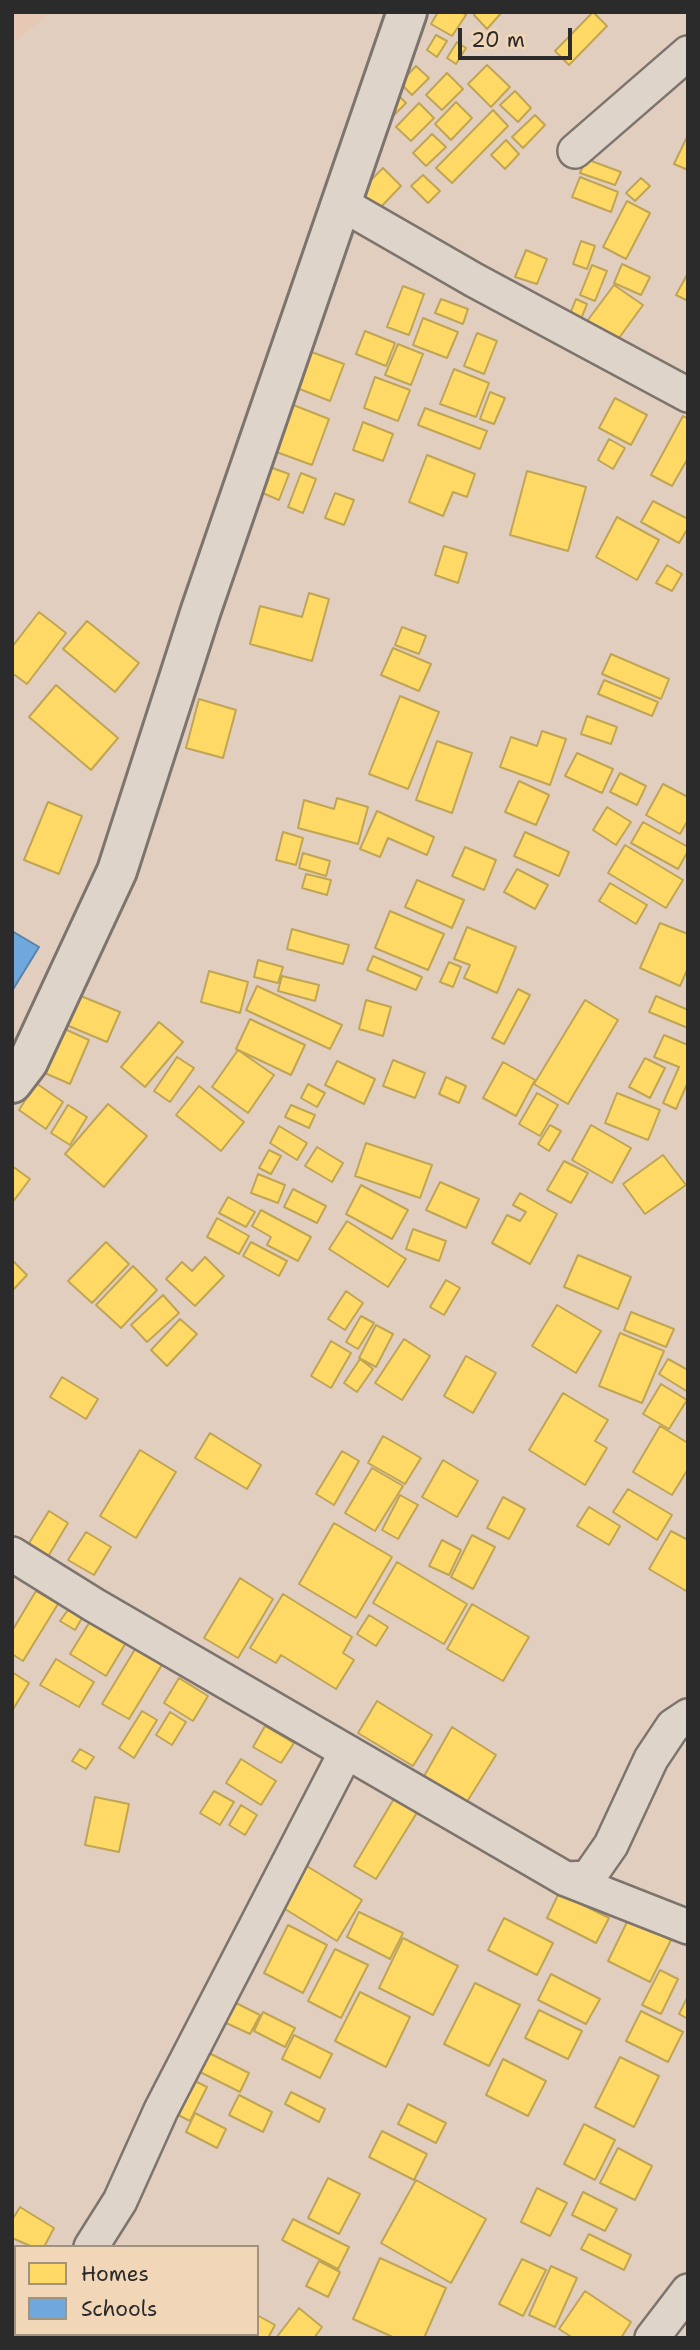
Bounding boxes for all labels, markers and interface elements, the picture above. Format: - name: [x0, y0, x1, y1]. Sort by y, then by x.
- scale bar: [462, 14, 576, 58]
- text: 20 m: [471, 26, 525, 54]
- legend: [14, 2245, 259, 2336]
- text: Homes: [81, 2260, 149, 2288]
- text: Schools: [81, 2295, 157, 2323]

